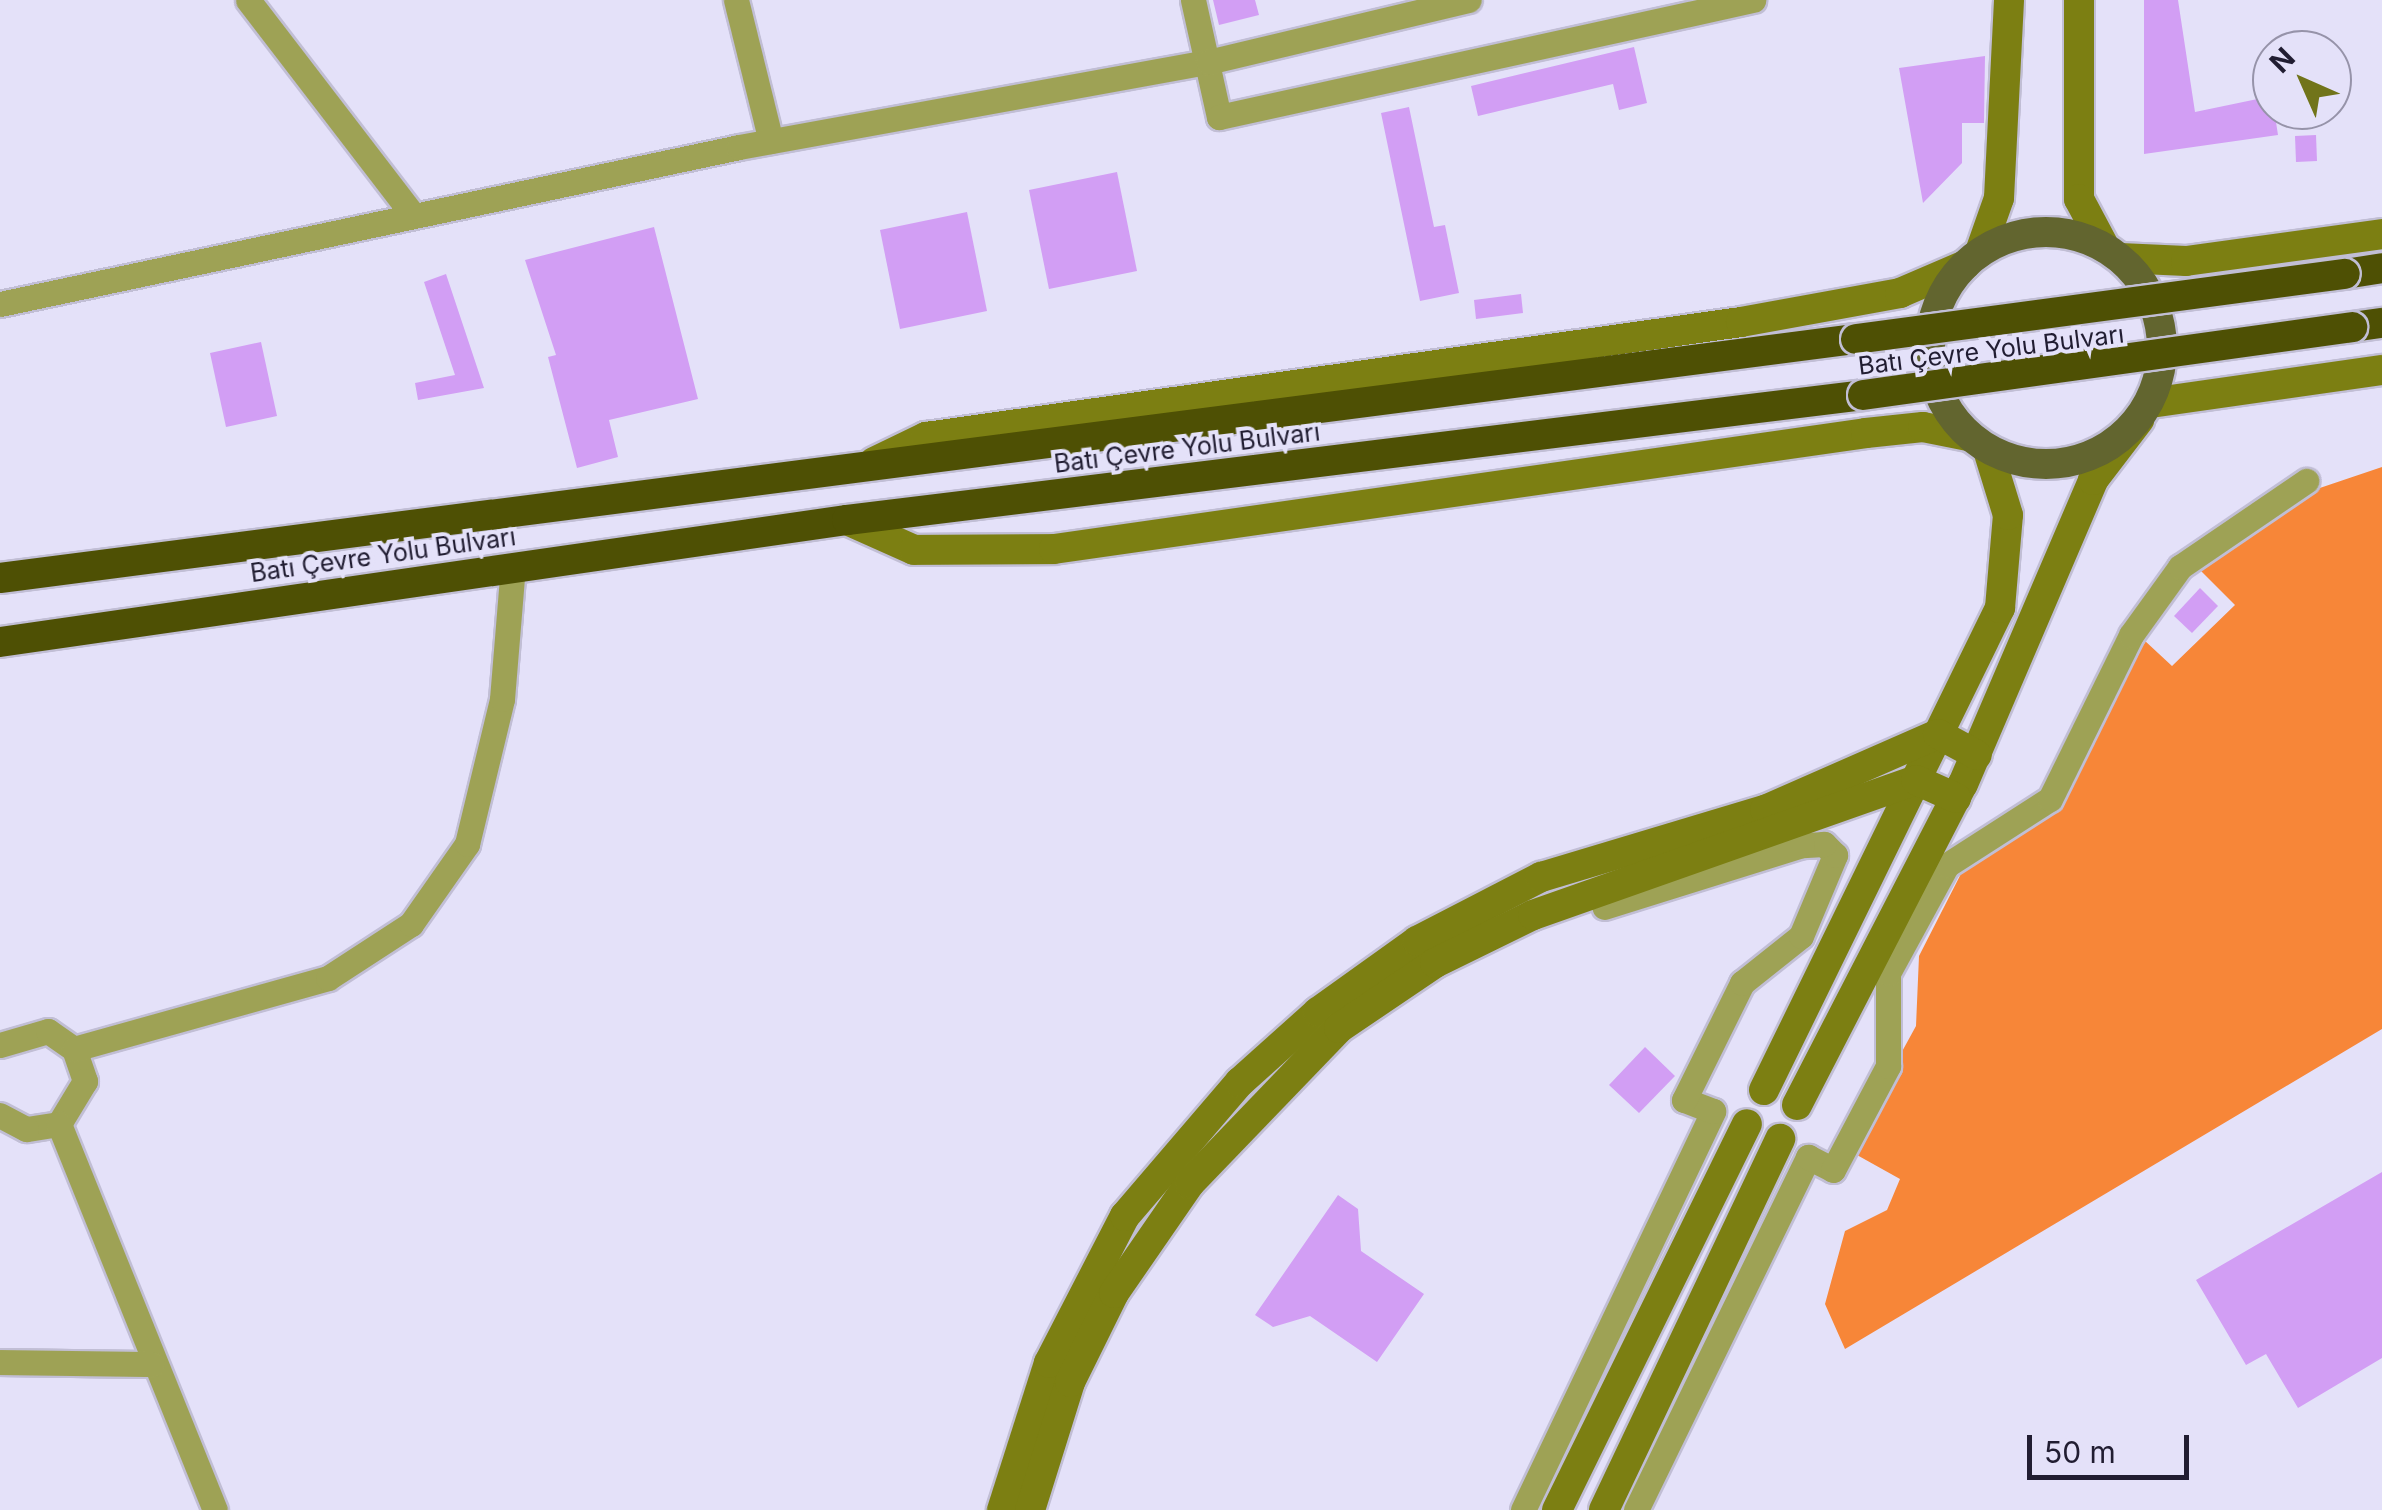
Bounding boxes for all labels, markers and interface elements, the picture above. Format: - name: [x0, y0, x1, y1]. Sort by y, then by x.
- north arrow: [2252, 30, 2352, 130]
- text: N: [2263, 41, 2302, 80]
- street label: Batı Çevre Yolu Bulvarı: [1856, 319, 2126, 381]
- street label: Batı Çevre Yolu Bulvarı: [1052, 417, 1322, 479]
- street label: Batı Çevre Yolu Bulvarı: [248, 522, 518, 588]
- scale bar: [2032, 1415, 2194, 1477]
- text: 50 m: [2044, 1434, 2116, 1470]

